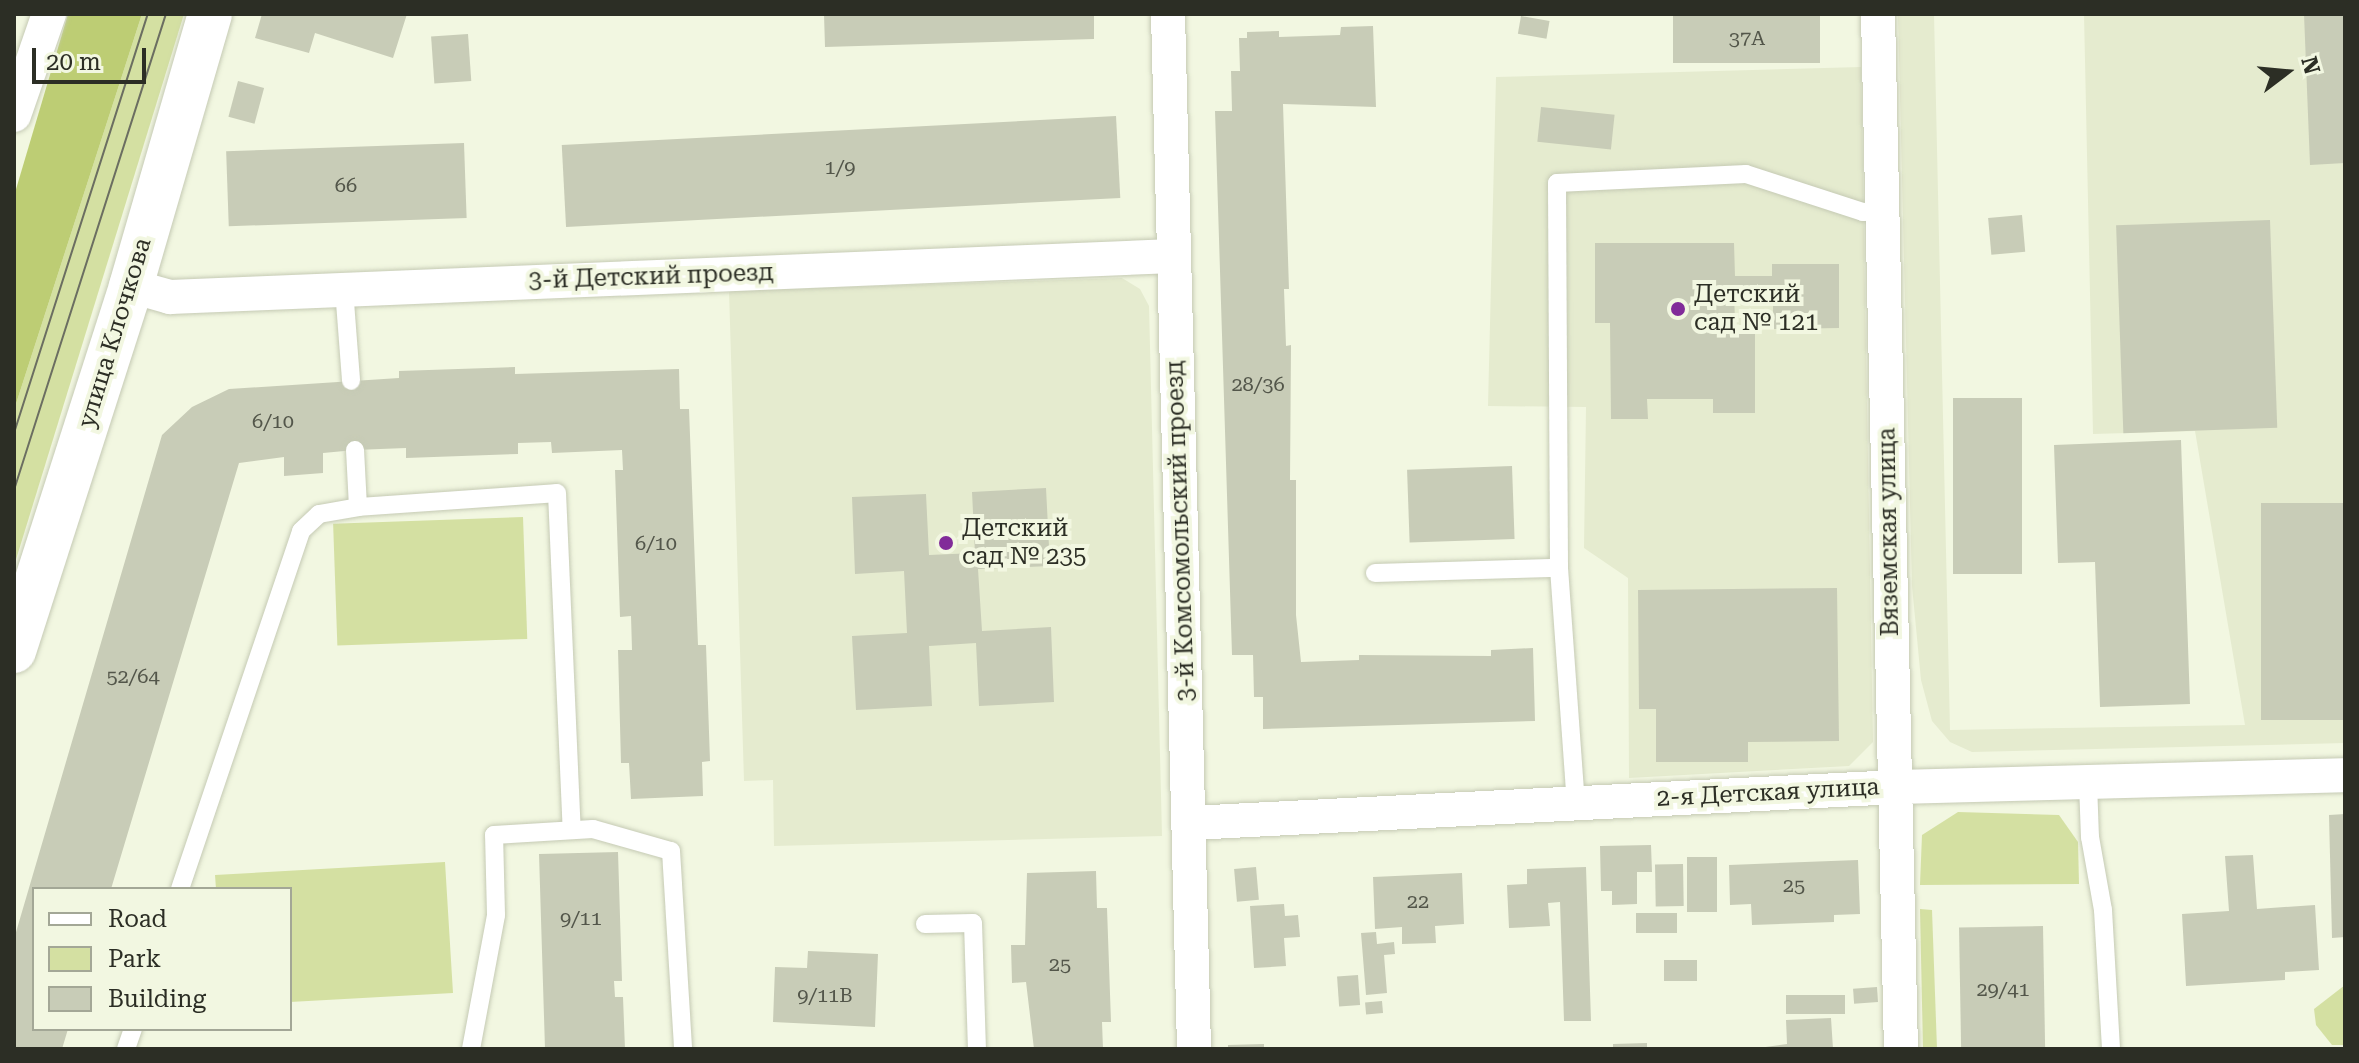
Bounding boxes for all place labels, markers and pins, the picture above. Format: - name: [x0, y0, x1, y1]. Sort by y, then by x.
- place label: Детский сад № 121: [1694, 281, 1818, 337]
- marker: Детский сад № 121: [1669, 300, 1687, 318]
- place label: Детский сад № 235: [962, 515, 1086, 571]
- marker: Детский сад № 235: [937, 534, 955, 552]

